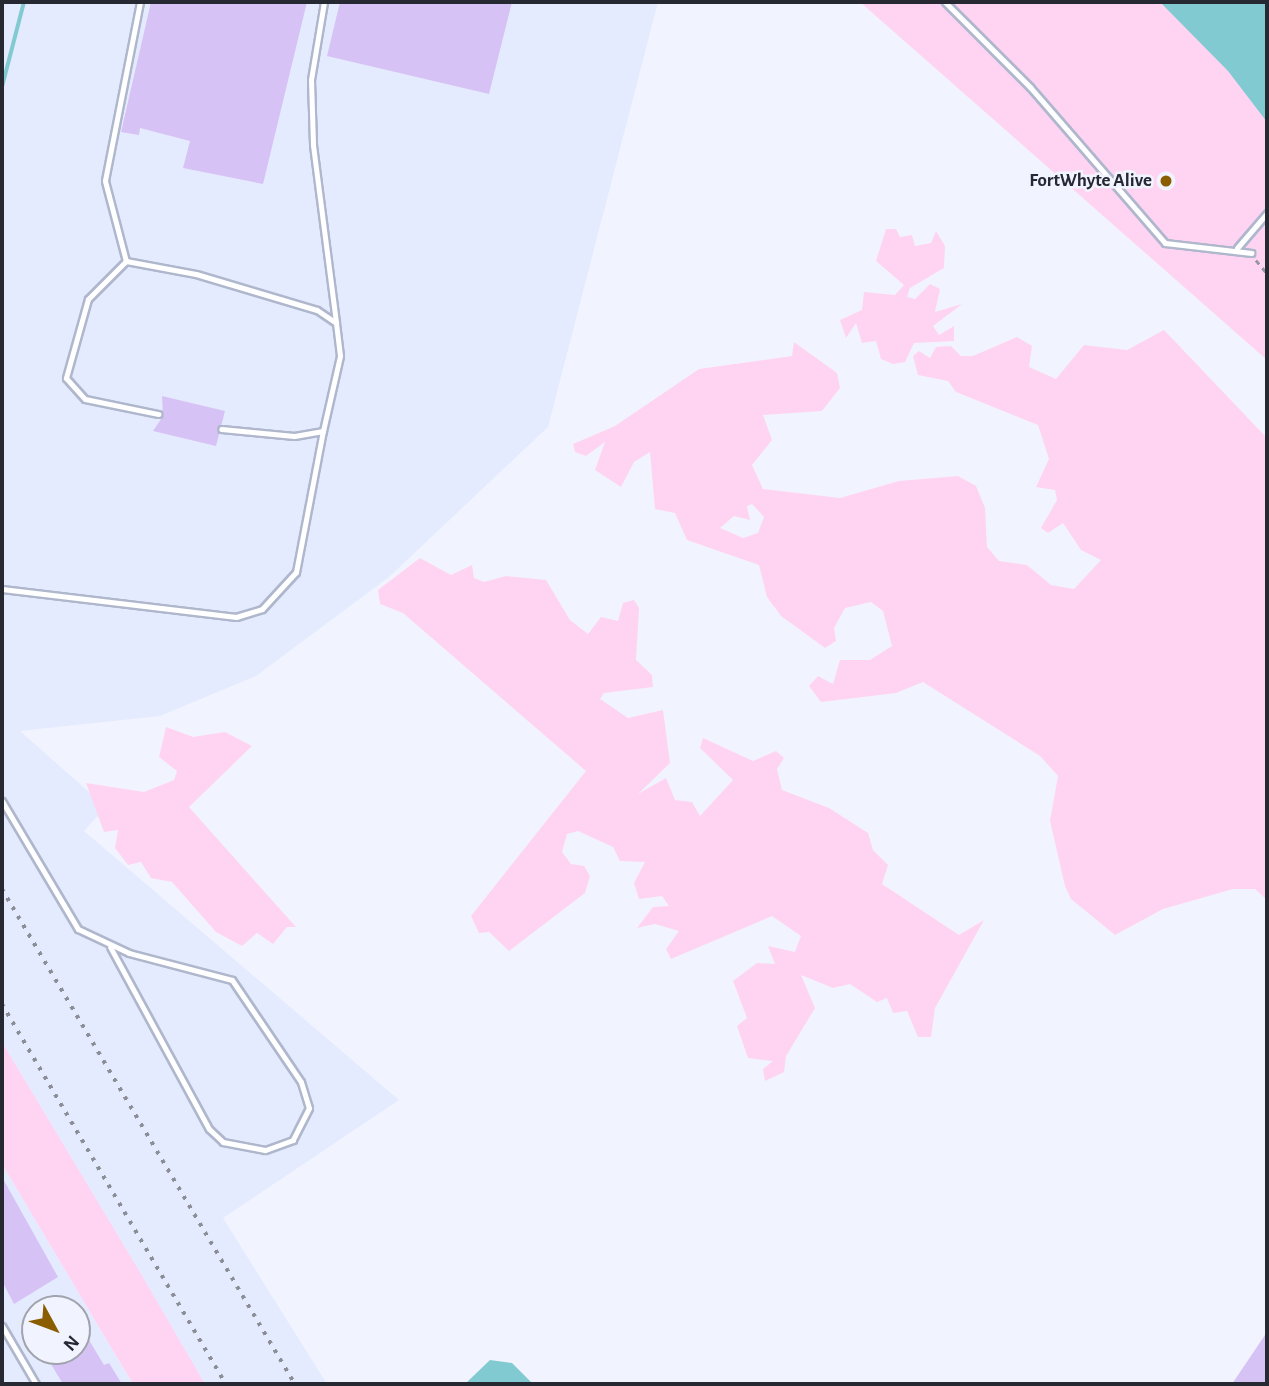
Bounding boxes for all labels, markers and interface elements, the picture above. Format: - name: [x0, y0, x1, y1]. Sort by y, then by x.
- place label: FortWhyte Alive: [1029, 170, 1152, 192]
- marker: FortWhyte Alive: [1158, 173, 1174, 189]
- north arrow: [21, 1295, 91, 1365]
- text: N: [59, 1332, 82, 1354]

